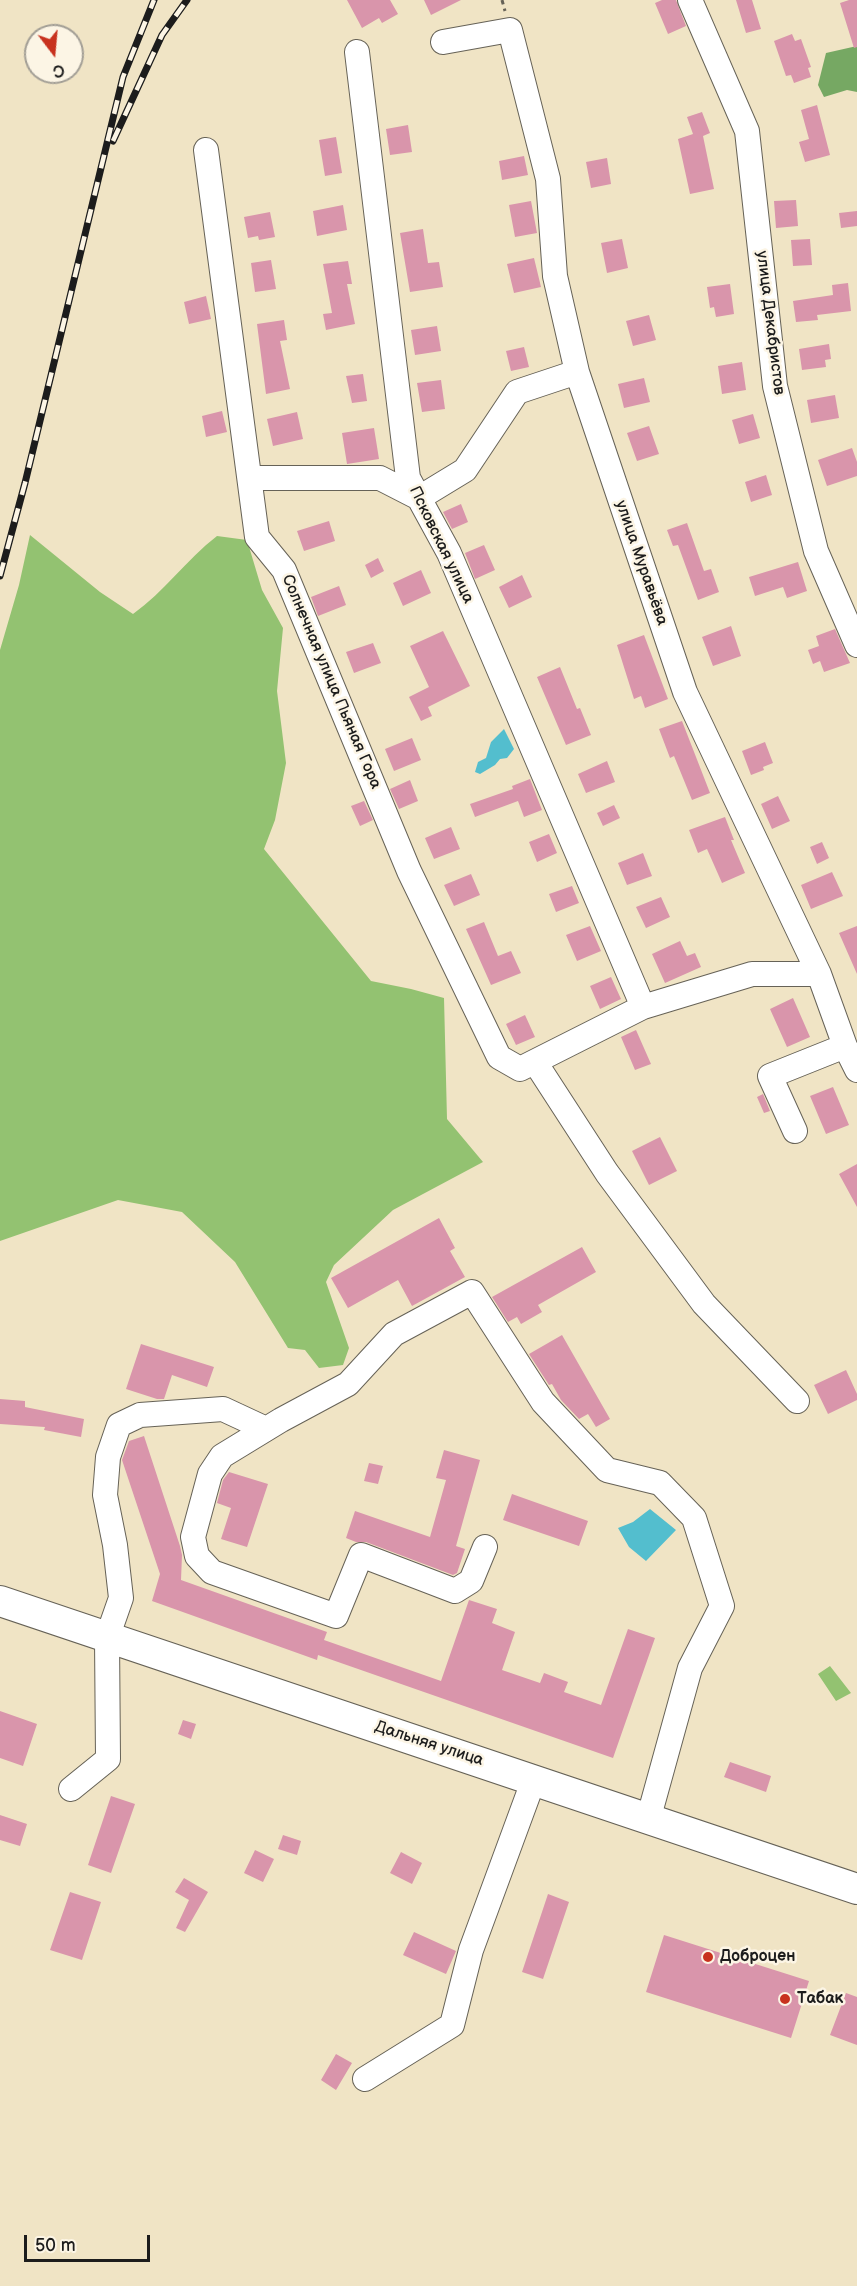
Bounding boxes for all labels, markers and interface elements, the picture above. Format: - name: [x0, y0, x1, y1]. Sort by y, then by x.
- north arrow: [24, 24, 84, 84]
- text: С: [51, 59, 67, 81]
- street label: улица Декабристов: [752, 250, 788, 396]
- street label: Псковская улица: [404, 483, 478, 607]
- street label: улица Муравьёва: [611, 498, 671, 628]
- street label: Солнечная улица Пьяная Гора: [277, 572, 385, 792]
- street label: Дальняя улица: [372, 1717, 486, 1771]
- place label: Доброцен: [720, 1947, 795, 1967]
- marker: Доброцен: [701, 1950, 715, 1964]
- place label: Табак: [797, 1989, 843, 2009]
- marker: Табак: [778, 1992, 792, 2006]
- scale bar: [27, 2223, 153, 2261]
- text: 50 m: [35, 2235, 76, 2256]

